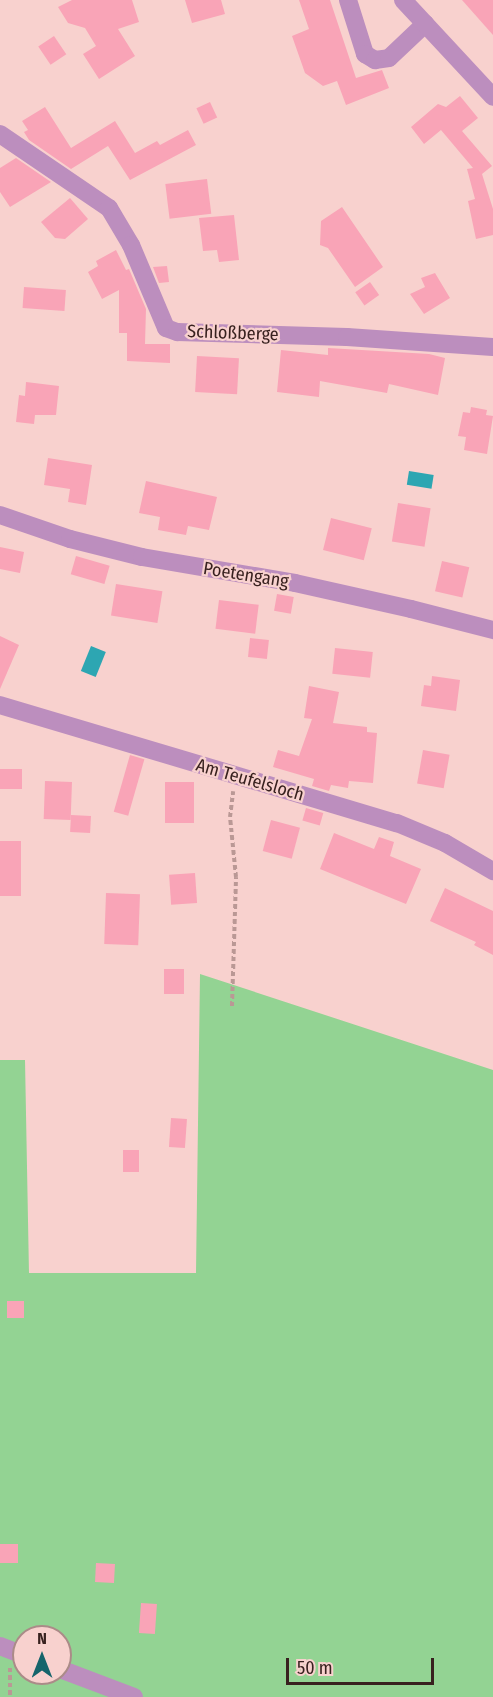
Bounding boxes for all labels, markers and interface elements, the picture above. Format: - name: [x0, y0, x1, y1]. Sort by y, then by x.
- street label: Schloßberge: [187, 321, 279, 345]
- street label: Poetengang: [202, 558, 290, 592]
- street label: Am Teufelsloch: [194, 754, 306, 806]
- north arrow: [12, 1625, 72, 1685]
- text: N: [37, 1629, 47, 1648]
- scale bar: [289, 1646, 438, 1684]
- text: 50 m: [297, 1657, 333, 1679]

